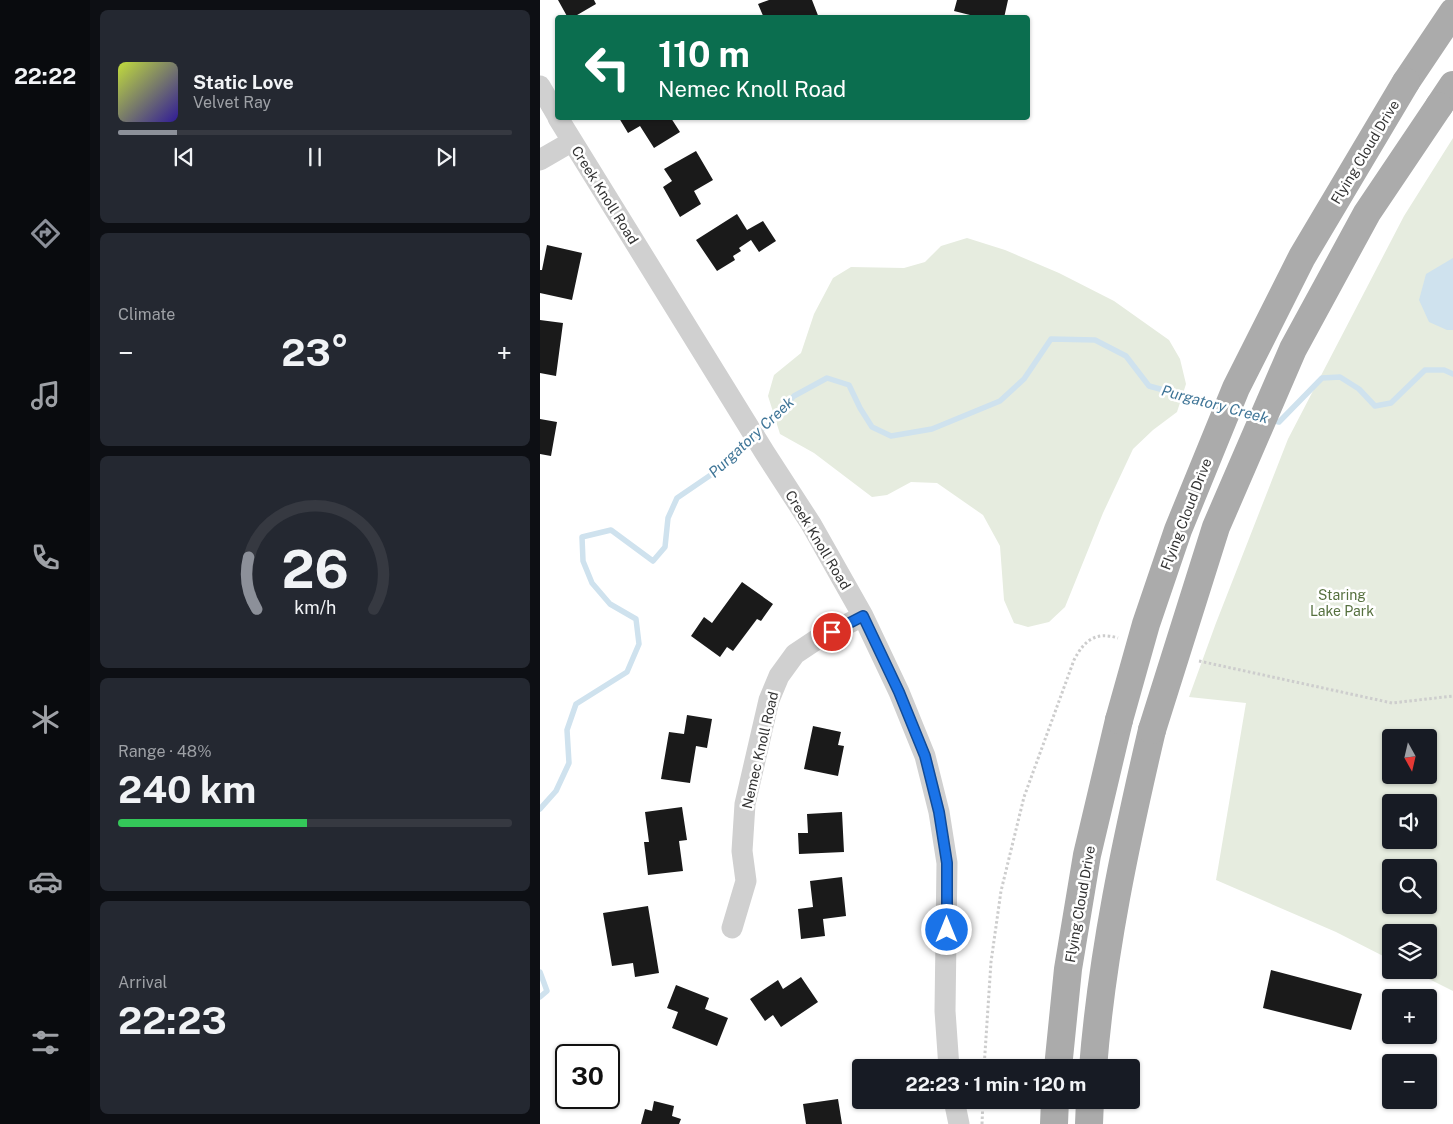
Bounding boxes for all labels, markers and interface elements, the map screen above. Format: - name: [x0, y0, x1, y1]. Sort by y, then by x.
- text: 110 m: [658, 34, 750, 75]
- icon: left: [575, 35, 640, 100]
- text: 22:22: [14, 63, 76, 89]
- text: Static Love: [193, 71, 294, 93]
- text: Nemec Knoll Road: [658, 76, 846, 102]
- text: Velvet Ray: [193, 93, 271, 112]
- street label: Flying Cloud Drive: [1328, 97, 1402, 207]
- icon: previous: [170, 143, 198, 171]
- icon: pause: [301, 143, 329, 171]
- icon: next: [432, 143, 460, 171]
- street label: Creek Knoll Road: [568, 143, 642, 247]
- icon: directions: [28, 216, 63, 251]
- text: Climate: [118, 305, 175, 324]
- text: 23°: [281, 330, 349, 375]
- text: −: [118, 336, 134, 369]
- text: +: [496, 336, 512, 369]
- icon: music: [28, 378, 63, 413]
- water label: Purgatory Creek: [1160, 382, 1271, 427]
- water label: Purgatory Creek: [705, 393, 798, 481]
- street label: Flying Cloud Drive: [1157, 456, 1215, 572]
- street label: Creek Knoll Road: [782, 488, 854, 592]
- text: 26: [281, 539, 349, 600]
- icon: phone: [28, 540, 63, 575]
- park label: Staring Lake Park: [1310, 587, 1374, 619]
- text: km/h: [294, 597, 336, 618]
- pin: [811, 611, 853, 653]
- icon: arrive: [818, 618, 846, 646]
- street label: Nemec Knoll Road: [739, 690, 781, 810]
- icon: climate: [28, 702, 63, 737]
- north arrow: [1382, 729, 1438, 784]
- map controls: [1382, 729, 1437, 1109]
- text: Range · 48%: [118, 742, 212, 761]
- text: 240 km: [118, 767, 256, 812]
- button: sound: [1382, 794, 1437, 849]
- street label: Flying Cloud Drive: [1062, 844, 1098, 964]
- button: search: [1382, 859, 1437, 914]
- icon: car: [28, 864, 63, 899]
- position arrow: [920, 903, 972, 955]
- button: layers: [1382, 924, 1437, 979]
- text: Arrival: [118, 973, 167, 992]
- button: +: [1382, 989, 1437, 1044]
- text: 22:23: [118, 998, 227, 1043]
- icon: filters: [28, 1025, 63, 1060]
- speed limit sign: 30: [555, 1044, 620, 1109]
- button: −: [1382, 1054, 1437, 1109]
- text: 22:23 · 1 min · 120 m: [906, 1073, 1086, 1095]

